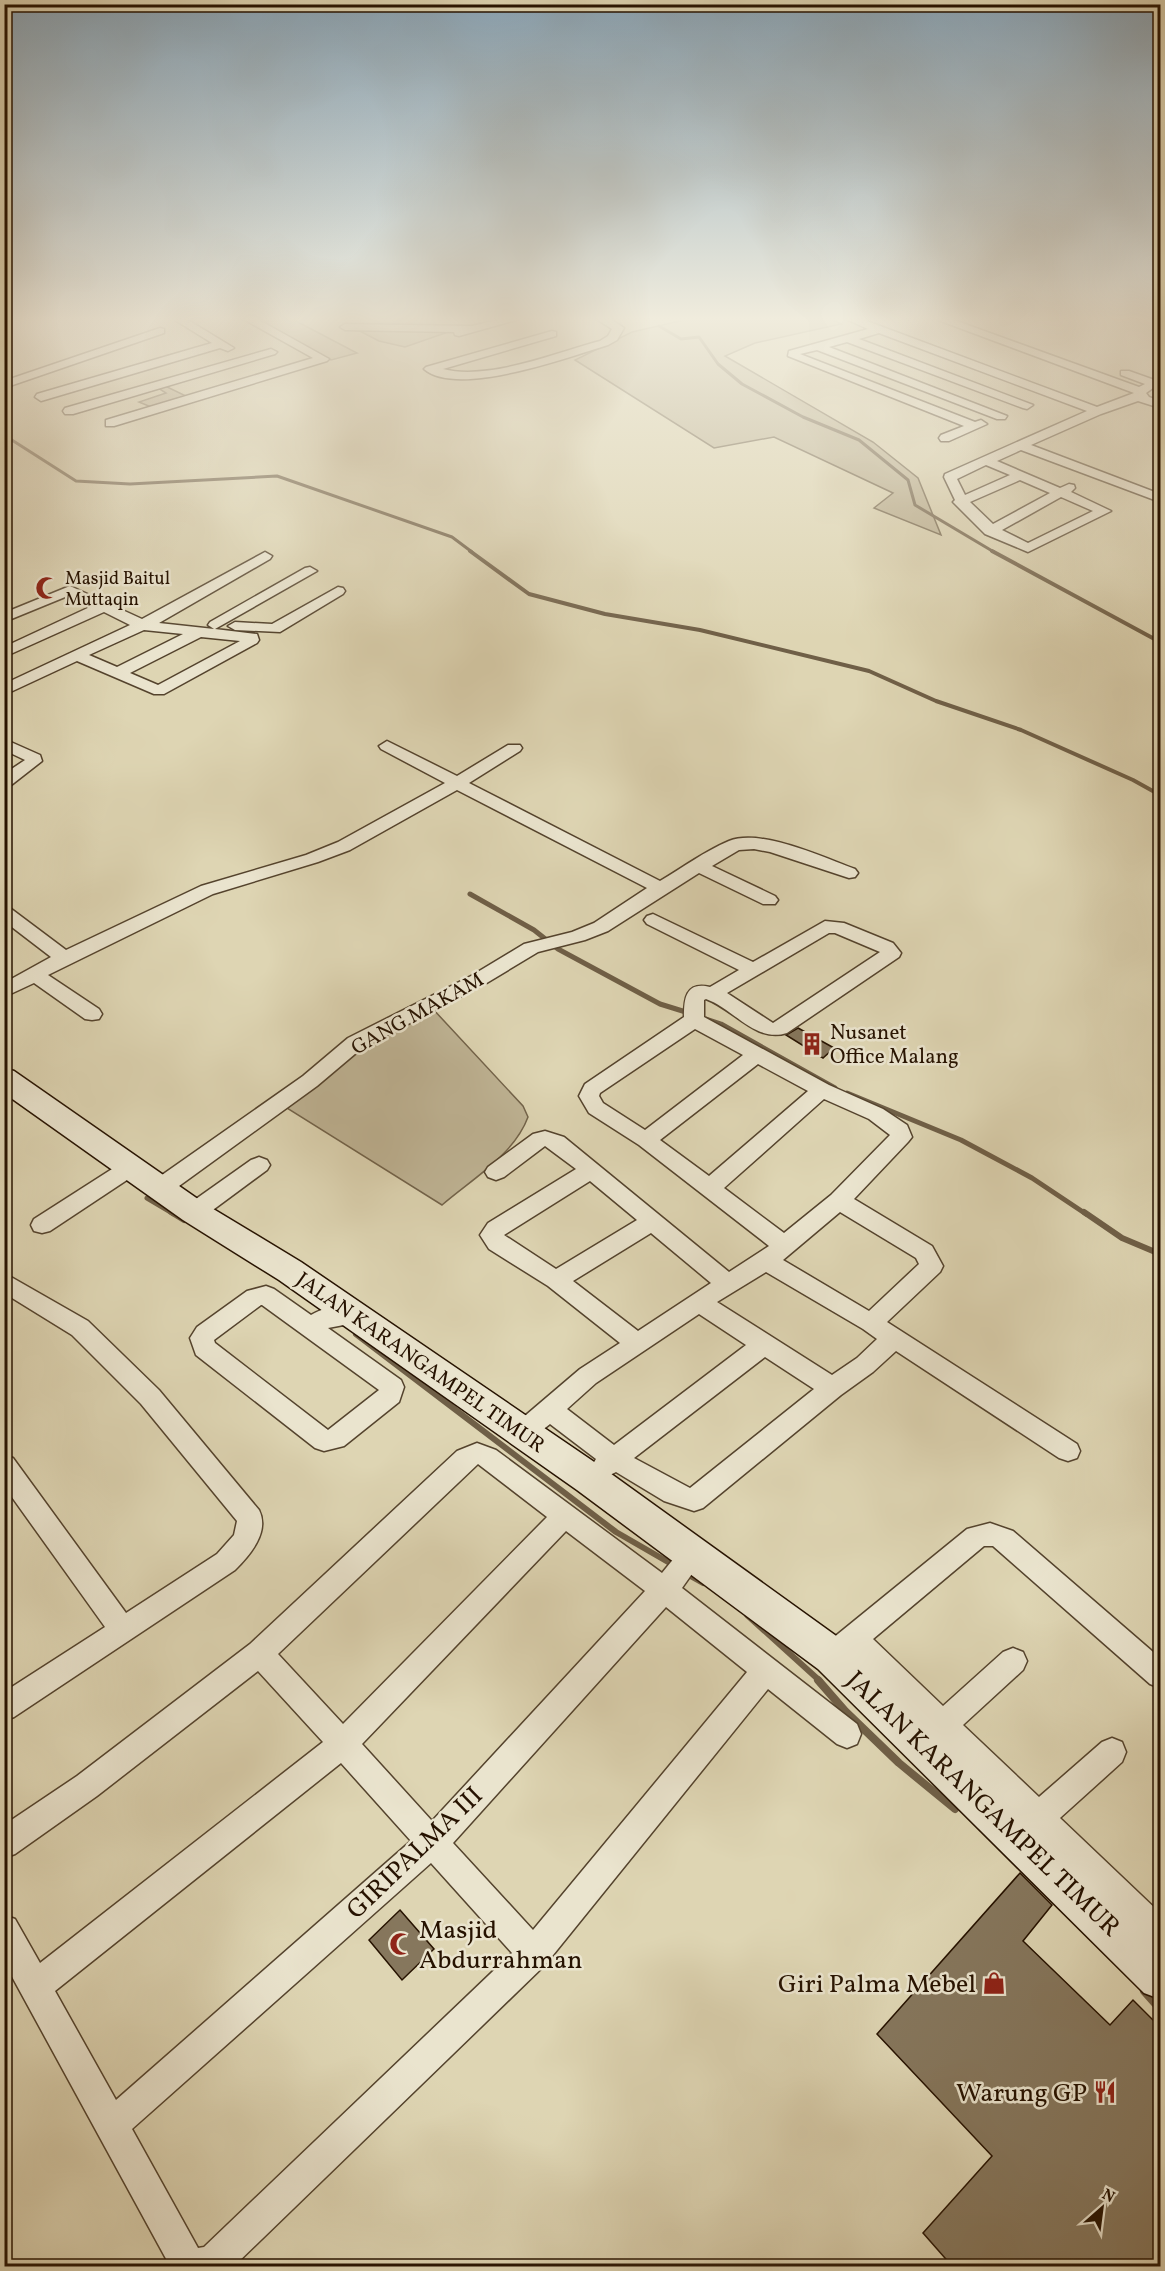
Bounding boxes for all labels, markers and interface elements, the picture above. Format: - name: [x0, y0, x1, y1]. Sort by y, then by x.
- place label: Masjid Baitul Muttaqin: [65, 567, 170, 613]
- mosque icon: Masjid Baitul Muttaqin: [34, 575, 60, 601]
- street label: GANG MAKAM: [346, 966, 489, 1063]
- place label: Nusanet Office Malang: [830, 1019, 959, 1072]
- building icon: Nusanet Office Malang: [799, 1031, 825, 1057]
- street label: JALAN KARANGAMPEL TIMUR: [290, 1266, 551, 1461]
- street label: JALAN KARANGAMPEL TIMUR: [837, 1663, 1128, 1946]
- street label: GIRIPALMA III: [339, 1779, 492, 1928]
- place label: Masjid Abdurrahman: [419, 1913, 583, 1979]
- mosque icon: Masjid Abdurrahman: [388, 1931, 414, 1957]
- place label: Giri Palma Mebel: [778, 1967, 976, 2003]
- shop icon: Giri Palma Mebel: [981, 1970, 1007, 1996]
- place label: Warung GP: [956, 2076, 1087, 2112]
- restaurant icon: Warung GP: [1092, 2079, 1118, 2105]
- north arrow: [1072, 2178, 1132, 2238]
- text: N: [1098, 2184, 1119, 2209]

